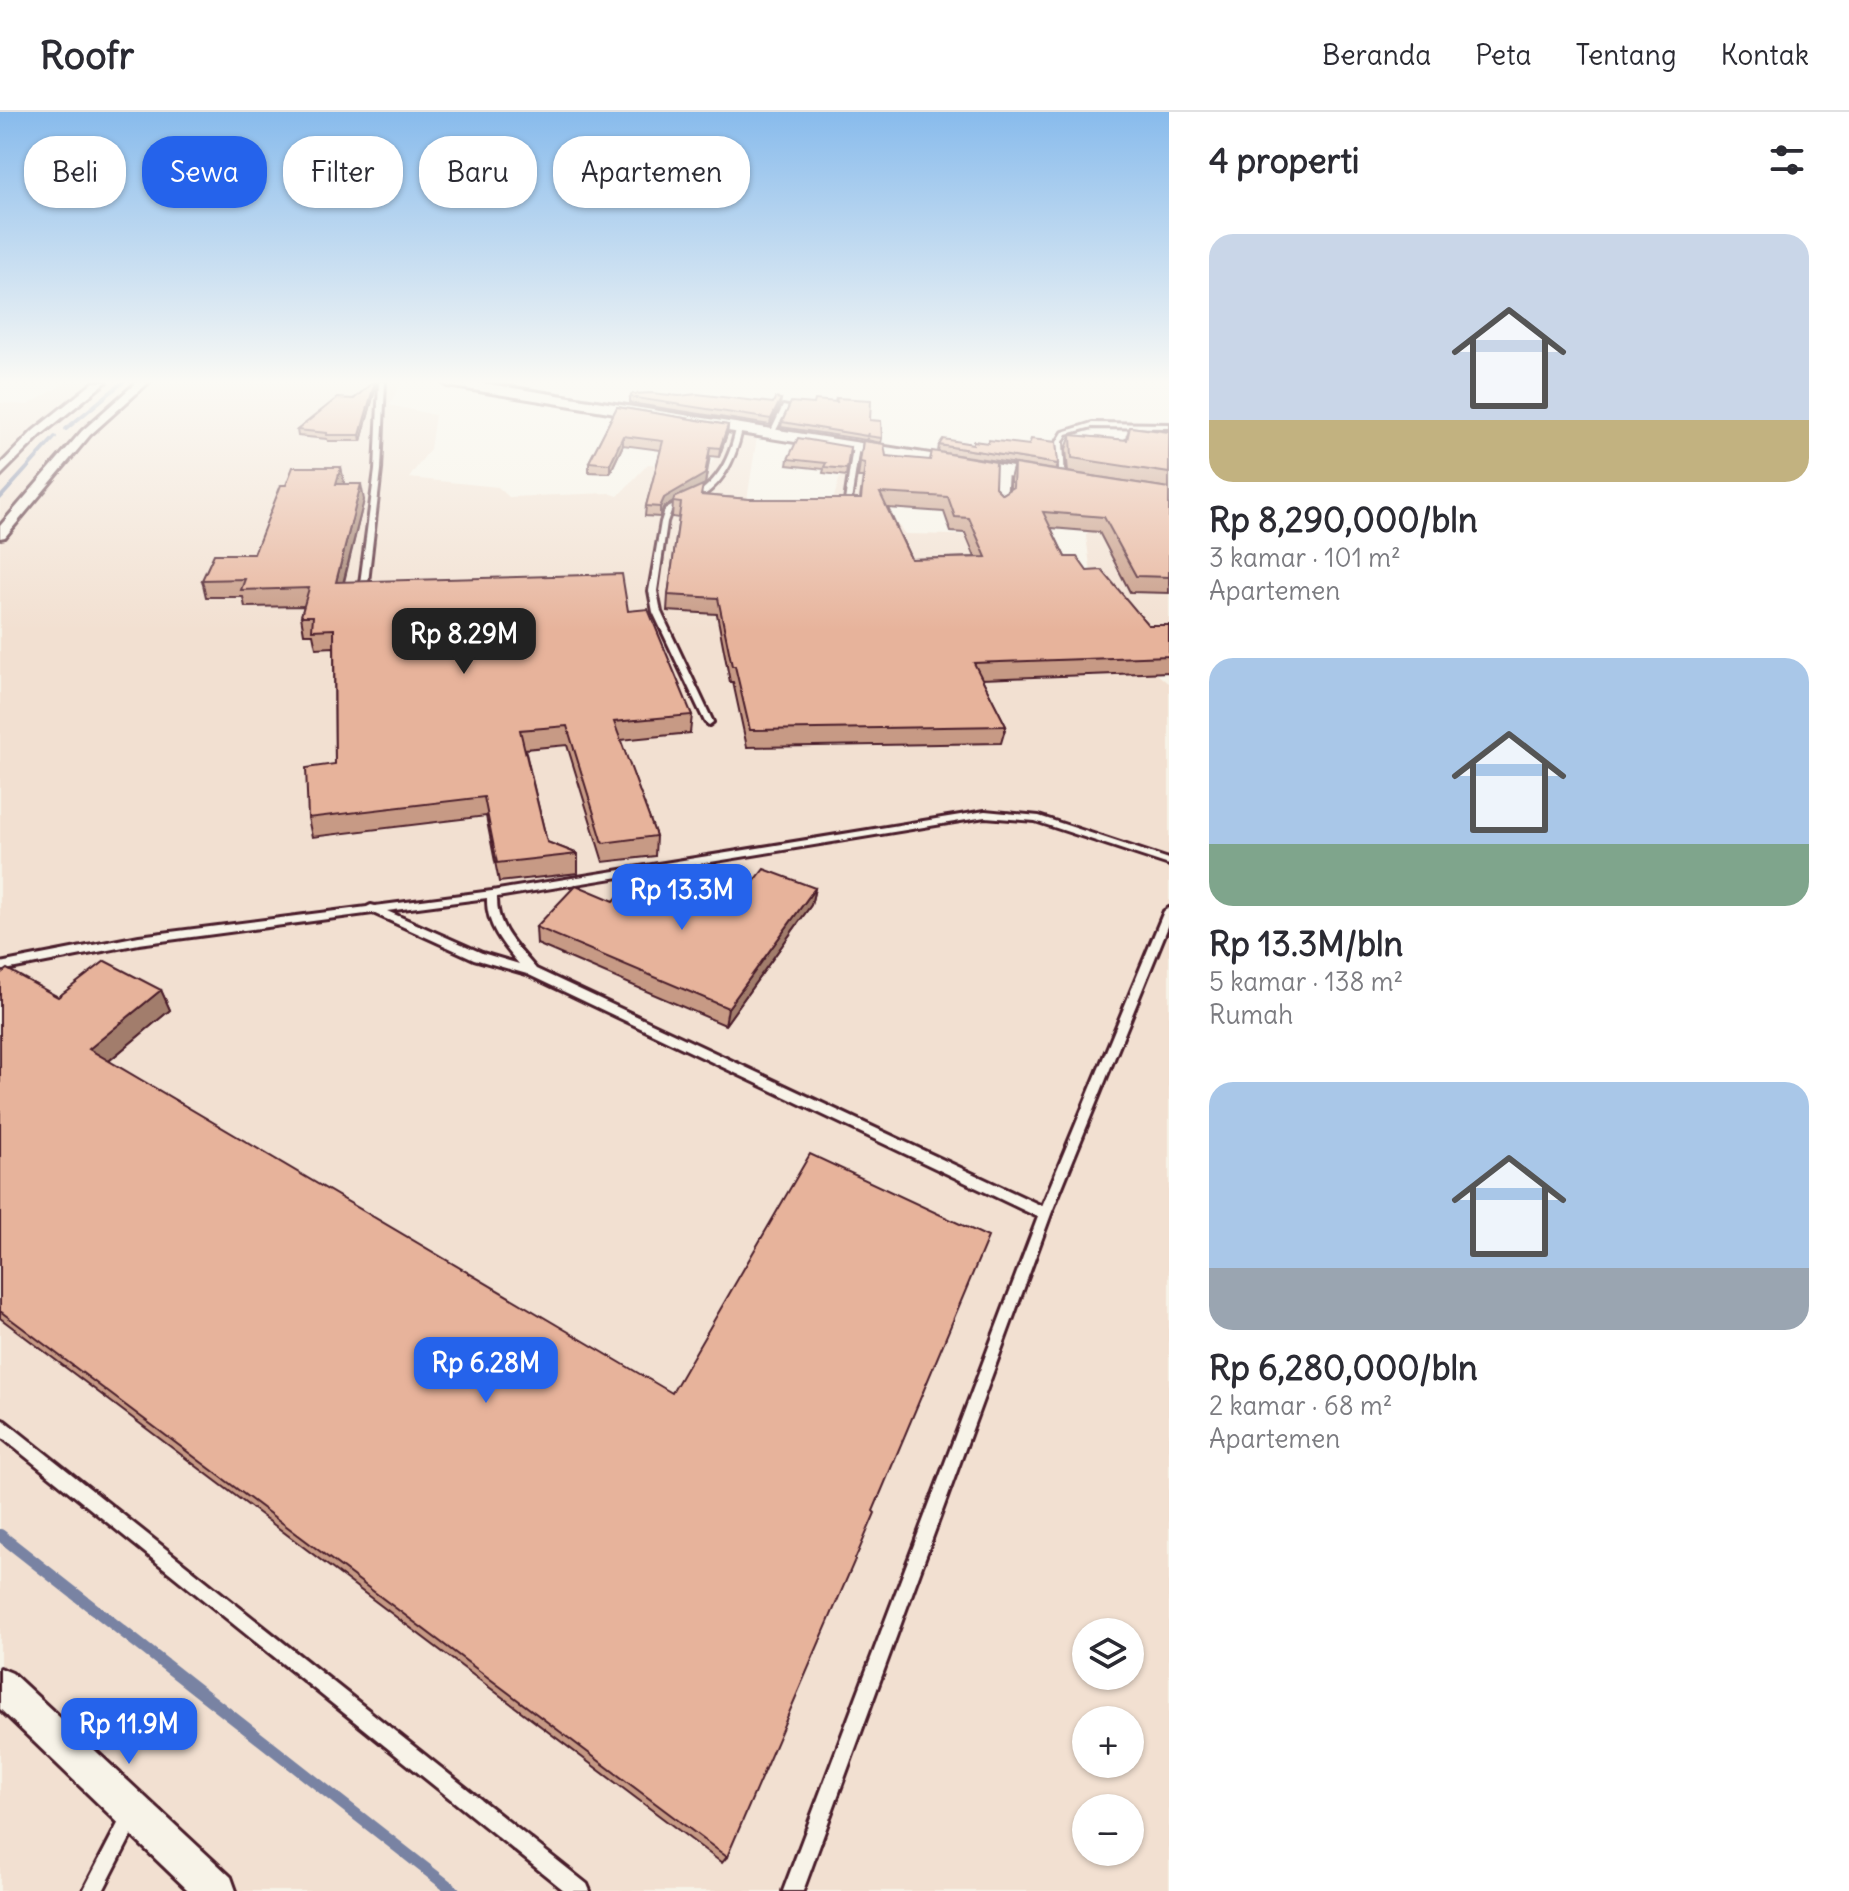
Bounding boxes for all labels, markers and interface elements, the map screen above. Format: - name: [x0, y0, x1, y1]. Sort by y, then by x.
- text: Roofr: [40, 32, 134, 79]
- text: Beranda: [1322, 37, 1431, 73]
- text: Peta: [1475, 37, 1532, 73]
- text: Tentang: [1576, 37, 1677, 73]
- text: Kontak: [1721, 37, 1809, 73]
- chip: Beli: [24, 136, 126, 208]
- chip: Sewa: [142, 136, 267, 208]
- chip: Filter: [283, 136, 403, 208]
- chip: Baru: [419, 136, 537, 208]
- chip: Apartemen: [553, 136, 750, 208]
- icon: filters: [1765, 138, 1809, 182]
- text: 4 properti: [1209, 139, 1359, 182]
- icon: home: [1437, 286, 1581, 430]
- text: Rp 8,290,000/bln: [1209, 498, 1478, 541]
- text: 3 kamar · 101 m²: [1209, 541, 1401, 574]
- text: Apartemen: [1209, 574, 1340, 607]
- pin: Rp 8.29M: [381, 608, 547, 676]
- text: Rp 8.29M: [410, 617, 518, 650]
- icon: home: [1437, 710, 1581, 854]
- pin: Rp 13.3M: [599, 864, 765, 932]
- text: Rp 13.3M: [630, 873, 734, 906]
- text: Rp 13.3M/bln: [1209, 922, 1403, 965]
- text: 5 kamar · 138 m²: [1209, 965, 1403, 998]
- text: Rumah: [1209, 998, 1293, 1031]
- icon: home: [1437, 1134, 1581, 1278]
- pin: Rp 6.28M: [403, 1337, 569, 1405]
- text: Rp 6.28M: [432, 1346, 540, 1379]
- text: Rp 6,280,000/bln: [1209, 1346, 1478, 1389]
- text: 2 kamar · 68 m²: [1209, 1389, 1392, 1422]
- text: Apartemen: [1209, 1422, 1340, 1455]
- map controls: [1072, 1618, 1144, 1866]
- button: layers: [1072, 1618, 1144, 1690]
- pin: Rp 11.9M: [46, 1698, 212, 1766]
- button: +: [1072, 1706, 1144, 1778]
- text: Rp 11.9M: [79, 1707, 179, 1740]
- button: −: [1072, 1794, 1144, 1866]

